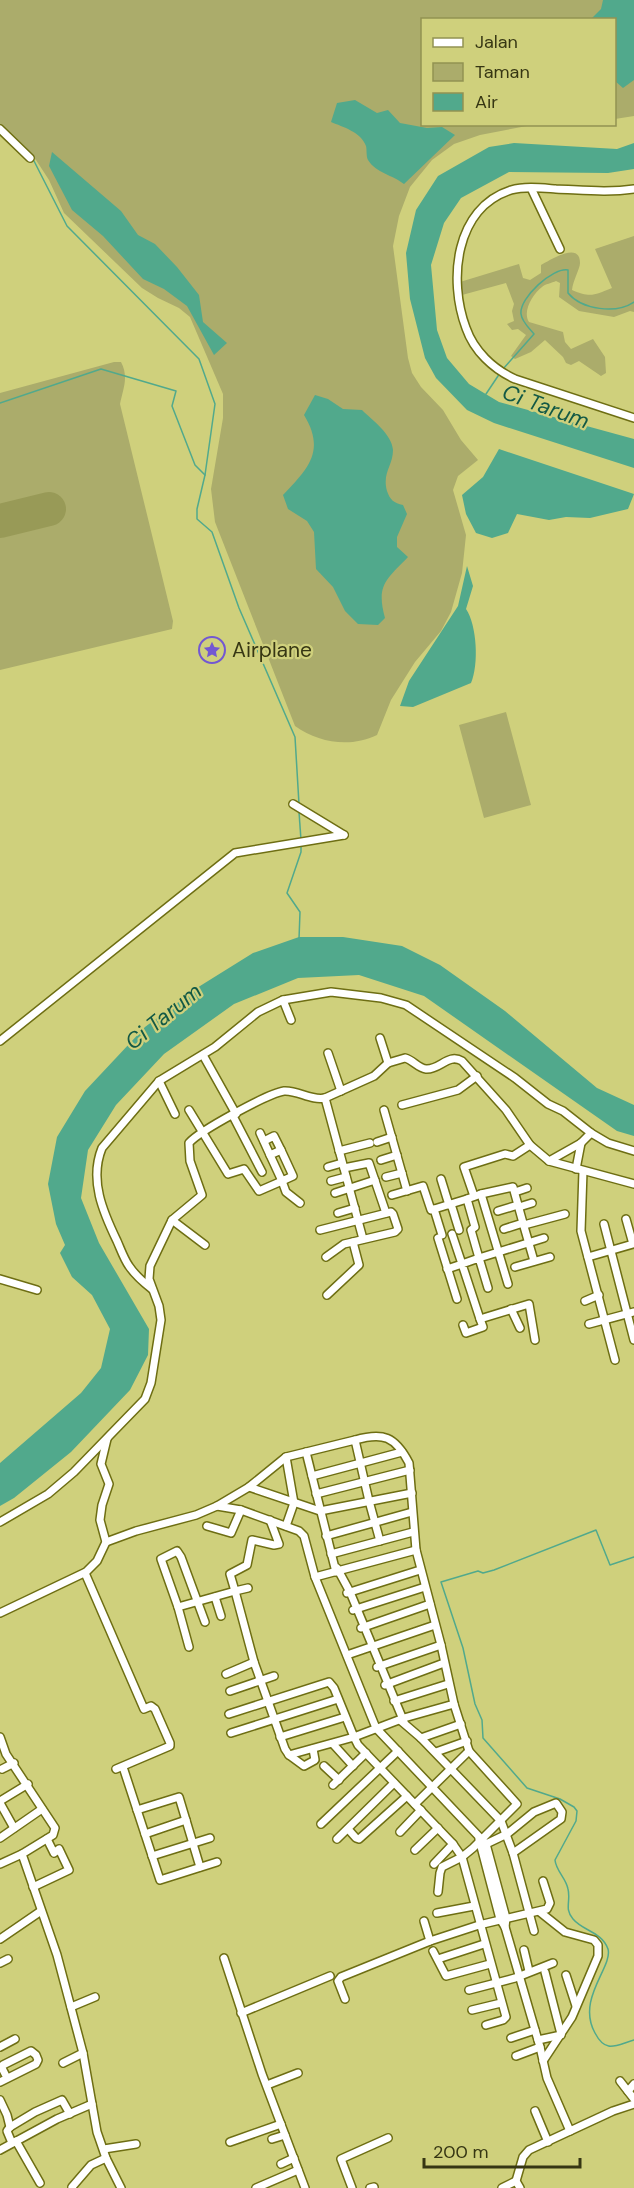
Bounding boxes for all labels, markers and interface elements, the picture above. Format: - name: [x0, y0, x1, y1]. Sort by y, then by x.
- legend: [421, 18, 616, 126]
- text: Jalan: [475, 30, 518, 54]
- text: Taman: [475, 60, 530, 84]
- text: Air: [475, 90, 498, 114]
- water label: Ci Tarum: [498, 377, 593, 436]
- place icon: Airplane: [197, 635, 227, 665]
- place label: Airplane: [232, 636, 312, 664]
- water label: Ci Tarum: [119, 977, 208, 1056]
- scale bar: [424, 2131, 580, 2169]
- text: 200 m: [433, 2140, 489, 2164]

